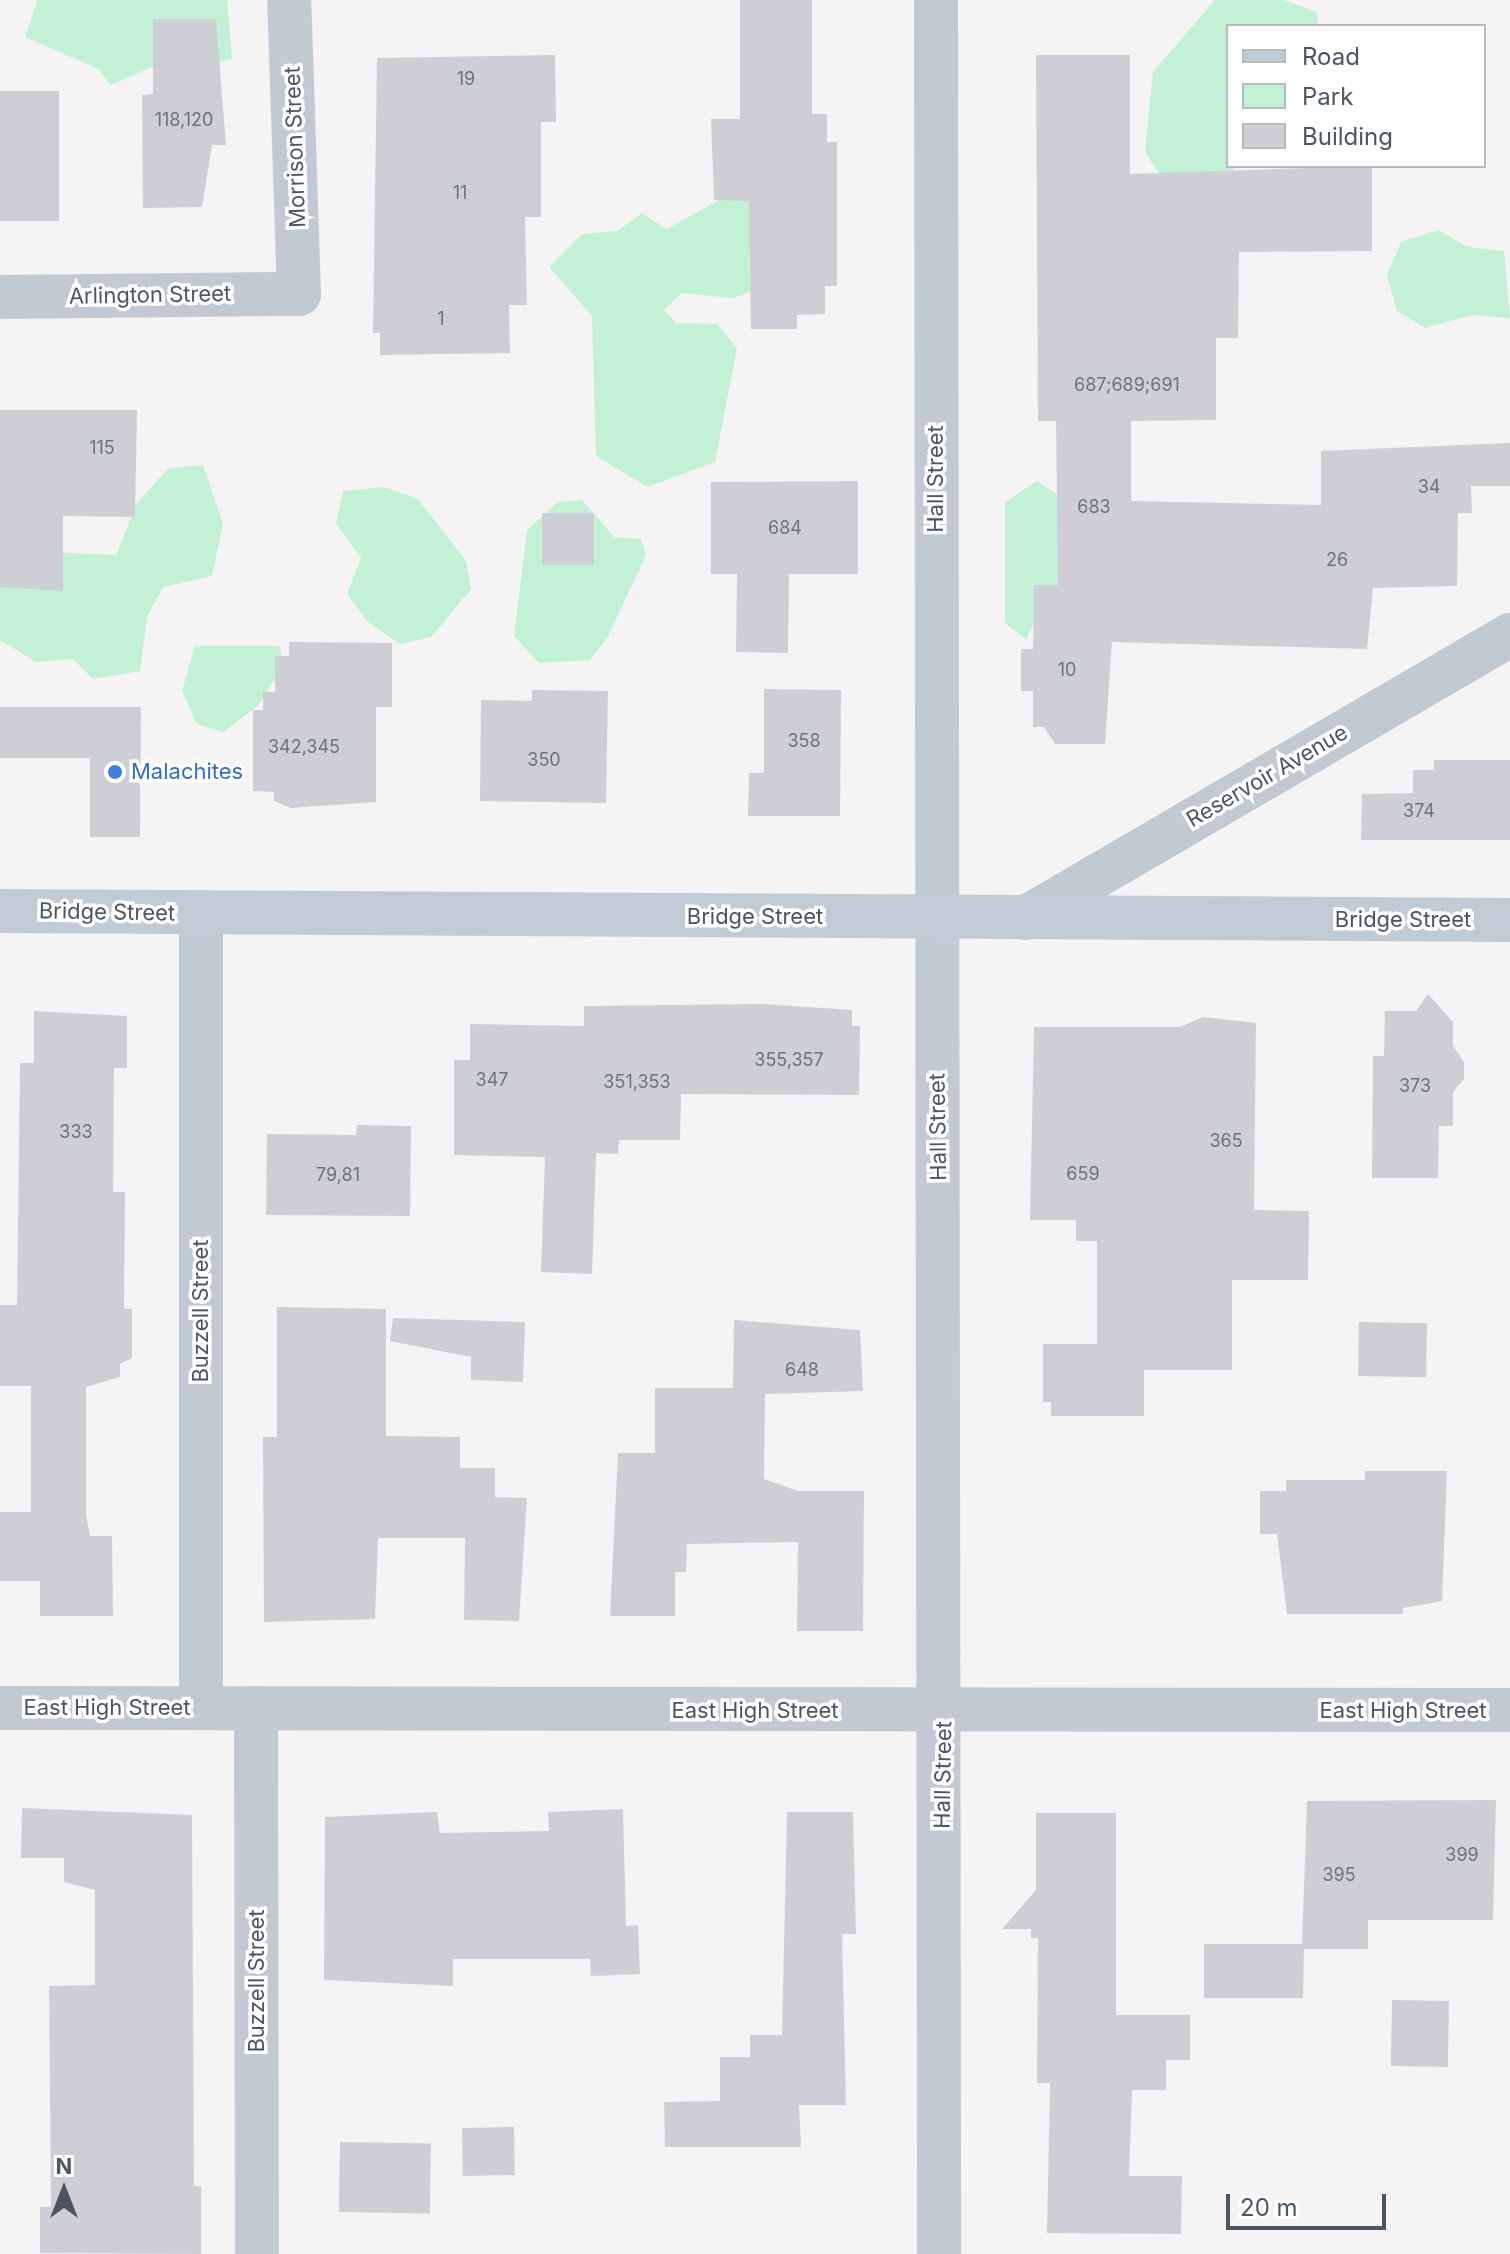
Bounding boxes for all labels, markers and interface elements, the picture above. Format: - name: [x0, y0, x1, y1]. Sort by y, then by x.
- legend: [1226, 24, 1486, 168]
- text: Road: [1302, 42, 1360, 71]
- street label: Morrison Street: [279, 66, 311, 228]
- house number: 19: [457, 68, 475, 90]
- text: Park: [1302, 82, 1353, 111]
- house number: 118,120: [155, 109, 213, 131]
- text: Building: [1302, 122, 1393, 151]
- house number: 11: [453, 182, 467, 204]
- street label: Arlington Street: [69, 280, 231, 310]
- house number: 1: [437, 308, 445, 330]
- house number: 687;689;691: [1074, 374, 1180, 396]
- street label: Hall Street: [923, 425, 949, 533]
- house number: 115: [89, 437, 115, 459]
- house number: 34: [1418, 476, 1440, 498]
- house number: 683: [1077, 496, 1111, 518]
- house number: 684: [768, 517, 802, 539]
- house number: 26: [1326, 549, 1348, 571]
- house number: 10: [1058, 659, 1076, 681]
- street label: Reservoir Avenue: [1182, 719, 1352, 833]
- house number: 358: [787, 730, 821, 752]
- house number: 342,345: [268, 736, 340, 758]
- house number: 350: [527, 749, 561, 771]
- place label: Malachites: [131, 759, 243, 785]
- marker: Malachites: [106, 763, 124, 781]
- house number: 374: [1403, 800, 1435, 822]
- street label: Bridge Street: [39, 898, 175, 926]
- street label: Bridge Street: [687, 904, 823, 930]
- street label: Bridge Street: [1335, 907, 1471, 933]
- house number: 355,357: [754, 1049, 824, 1071]
- house number: 347: [476, 1069, 508, 1091]
- house number: 351,353: [603, 1071, 671, 1093]
- street label: Hall Street: [924, 1073, 952, 1181]
- house number: 373: [1399, 1075, 1431, 1097]
- house number: 333: [59, 1121, 93, 1143]
- house number: 365: [1209, 1130, 1243, 1152]
- house number: 659: [1066, 1163, 1100, 1185]
- house number: 79,81: [316, 1164, 360, 1186]
- street label: Buzzell Street: [188, 1239, 214, 1383]
- house number: 648: [785, 1359, 819, 1381]
- street label: East High Street: [23, 1695, 191, 1721]
- street label: East High Street: [671, 1698, 839, 1724]
- street label: East High Street: [1319, 1698, 1487, 1724]
- street label: Hall Street: [929, 1721, 957, 1829]
- house number: 399: [1445, 1844, 1479, 1866]
- house number: 395: [1322, 1864, 1356, 1886]
- street label: Buzzell Street: [244, 1909, 270, 2053]
- north arrow: [24, 2150, 104, 2230]
- text: N: [56, 2153, 72, 2179]
- scale bar: [1230, 2178, 1390, 2228]
- text: 20 m: [1240, 2193, 1298, 2222]

